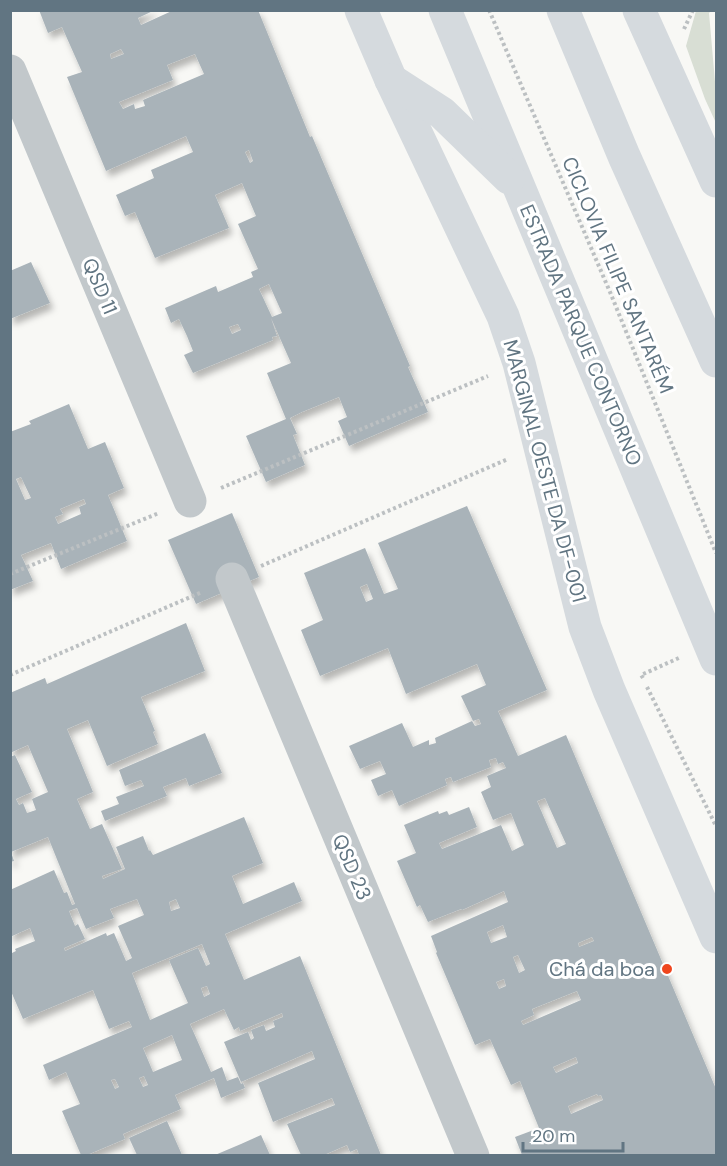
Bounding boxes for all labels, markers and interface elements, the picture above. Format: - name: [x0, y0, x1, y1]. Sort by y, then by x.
- street label: CICLOVIA FILIPE SANTARÉM: [556, 153, 680, 397]
- street label: ESTRADA PARQUE CONTORNO: [514, 200, 648, 470]
- street label: QSD 11: [77, 254, 123, 318]
- street label: MARGINAL OESTE DA DF-001: [497, 337, 593, 605]
- street label: QSD 23: [326, 830, 378, 904]
- place label: Chá da boa: [549, 956, 655, 982]
- marker: Chá da boa: [660, 962, 674, 976]
- scale bar: [523, 1115, 624, 1153]
- text: 20 m: [532, 1124, 575, 1148]

